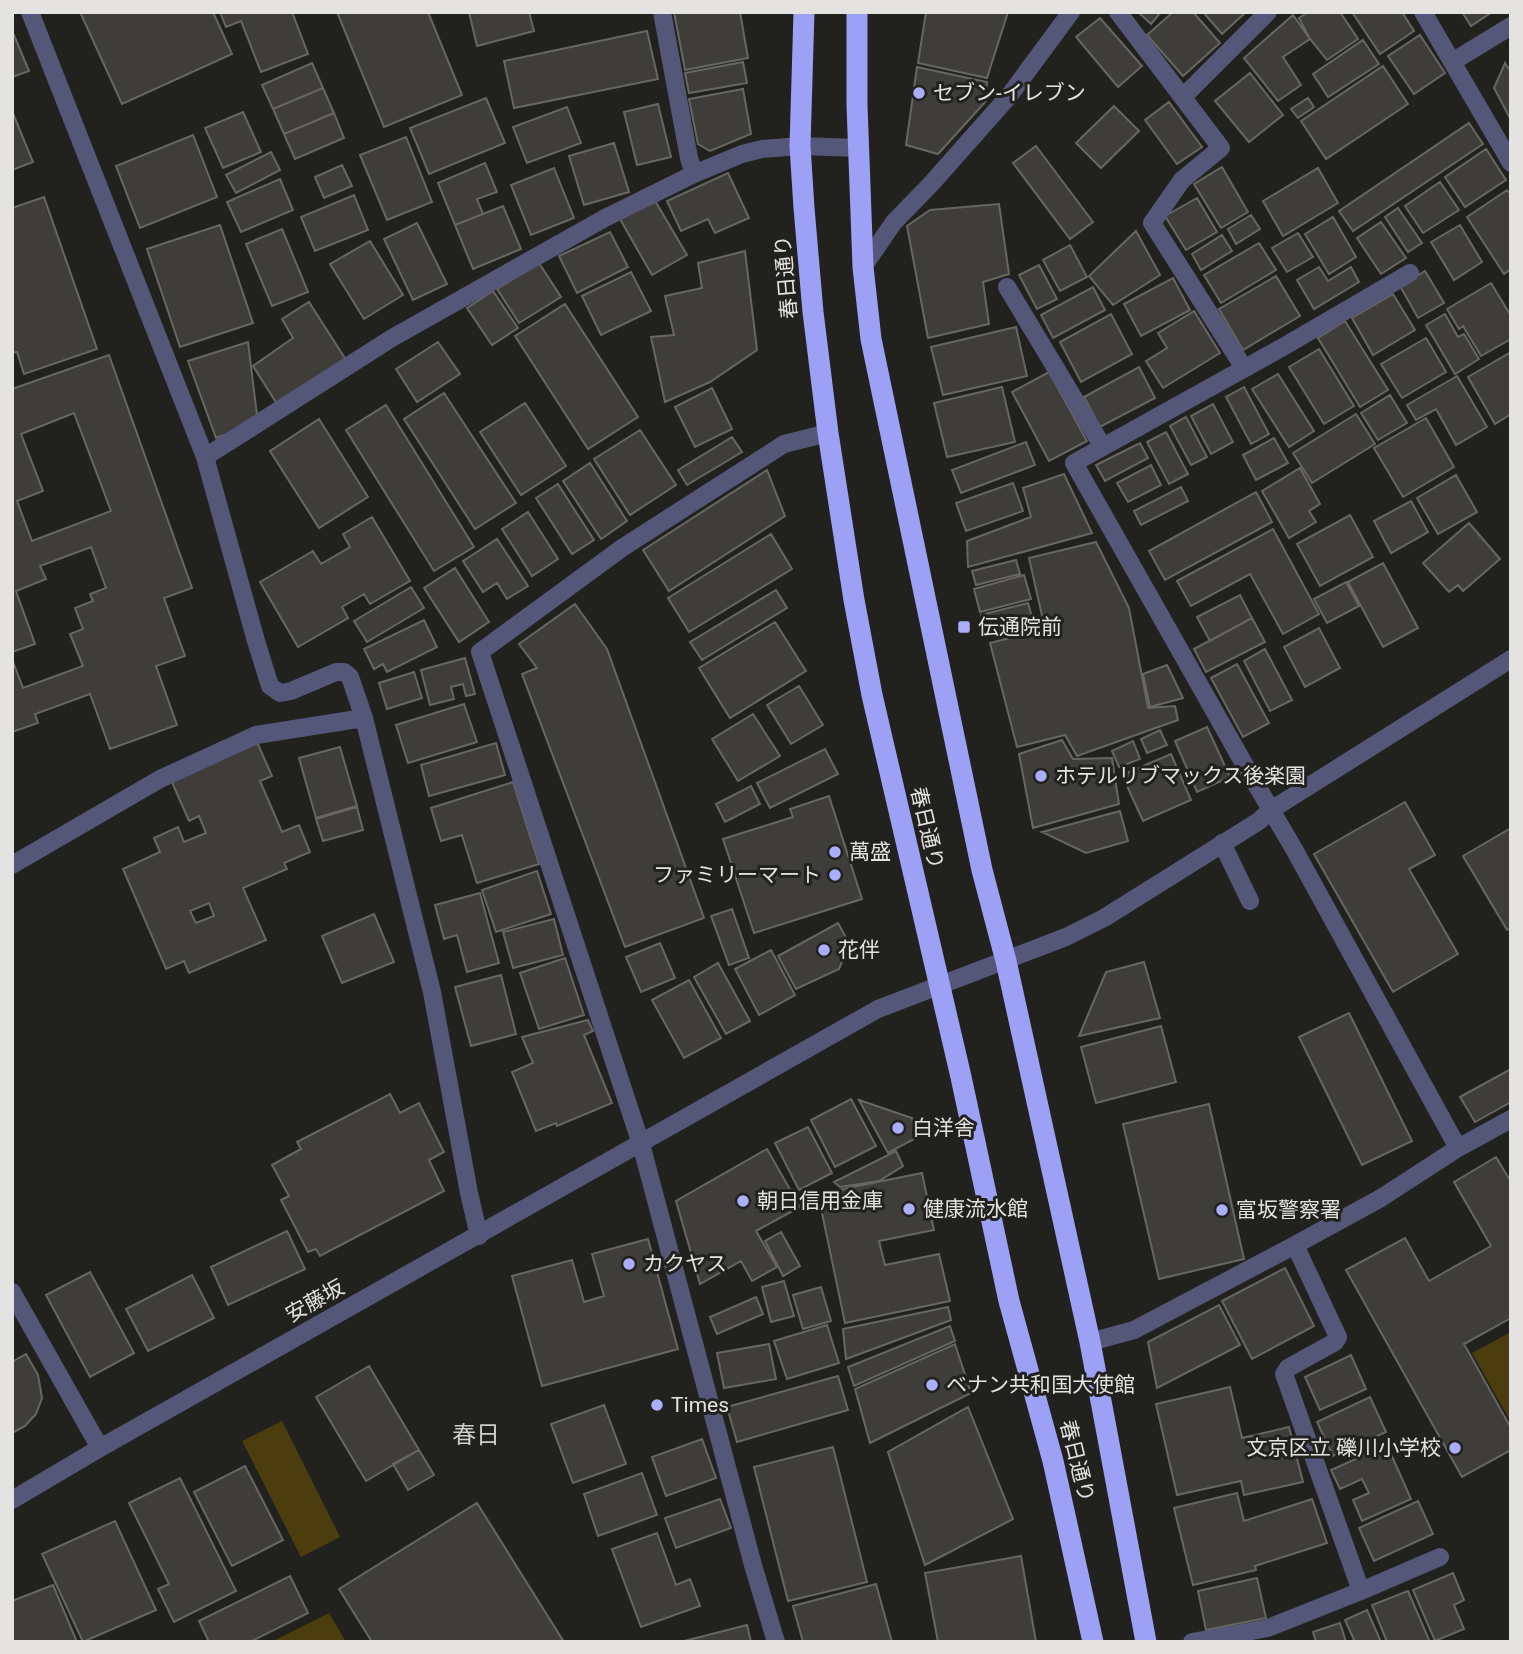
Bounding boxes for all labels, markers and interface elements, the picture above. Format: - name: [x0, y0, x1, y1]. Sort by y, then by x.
- place label: セブン-イレブン: [933, 81, 1086, 105]
- marker: セブン-イレブン: [911, 85, 927, 101]
- street label: 春日通り: [770, 234, 802, 320]
- place label: 伝通院前: [978, 615, 1062, 639]
- marker: 伝通院前: [956, 619, 972, 635]
- place label: ホテルリブマックス後楽園: [1055, 764, 1306, 788]
- marker: ホテルリブマックス後楽園: [1033, 768, 1049, 784]
- street label: 春日通り: [906, 784, 948, 872]
- place label: 萬盛: [849, 840, 891, 864]
- marker: 萬盛: [827, 844, 843, 860]
- place label: ファミリーマート: [653, 863, 821, 887]
- marker: ファミリーマート: [827, 867, 843, 883]
- place label: 花伴: [838, 938, 880, 962]
- marker: 花伴: [816, 942, 832, 958]
- place label: 白洋舎: [912, 1116, 975, 1140]
- marker: 白洋舎: [890, 1120, 906, 1136]
- place label: 朝日信用金庫: [757, 1189, 883, 1213]
- marker: 朝日信用金庫: [735, 1193, 751, 1209]
- place label: 健康流水館: [923, 1197, 1028, 1221]
- place label: 富坂警察署: [1236, 1198, 1341, 1222]
- marker: 健康流水館: [901, 1201, 917, 1217]
- marker: 富坂警察署: [1214, 1202, 1230, 1218]
- place label: カクヤス: [643, 1252, 727, 1276]
- marker: カクヤス: [621, 1256, 637, 1272]
- street label: 安藤坂: [282, 1275, 348, 1327]
- place label: ベナン共和国大使館: [946, 1373, 1135, 1397]
- marker: ベナン共和国大使館: [924, 1377, 940, 1393]
- place label: Times: [671, 1393, 729, 1417]
- marker: Times: [649, 1397, 665, 1413]
- street label: 春日通り: [1055, 1417, 1099, 1505]
- district label: 春日: [452, 1421, 500, 1449]
- place label: 文京区立 礫川小学校: [1247, 1436, 1441, 1460]
- marker: 文京区立 礫川小学校: [1447, 1440, 1463, 1456]

